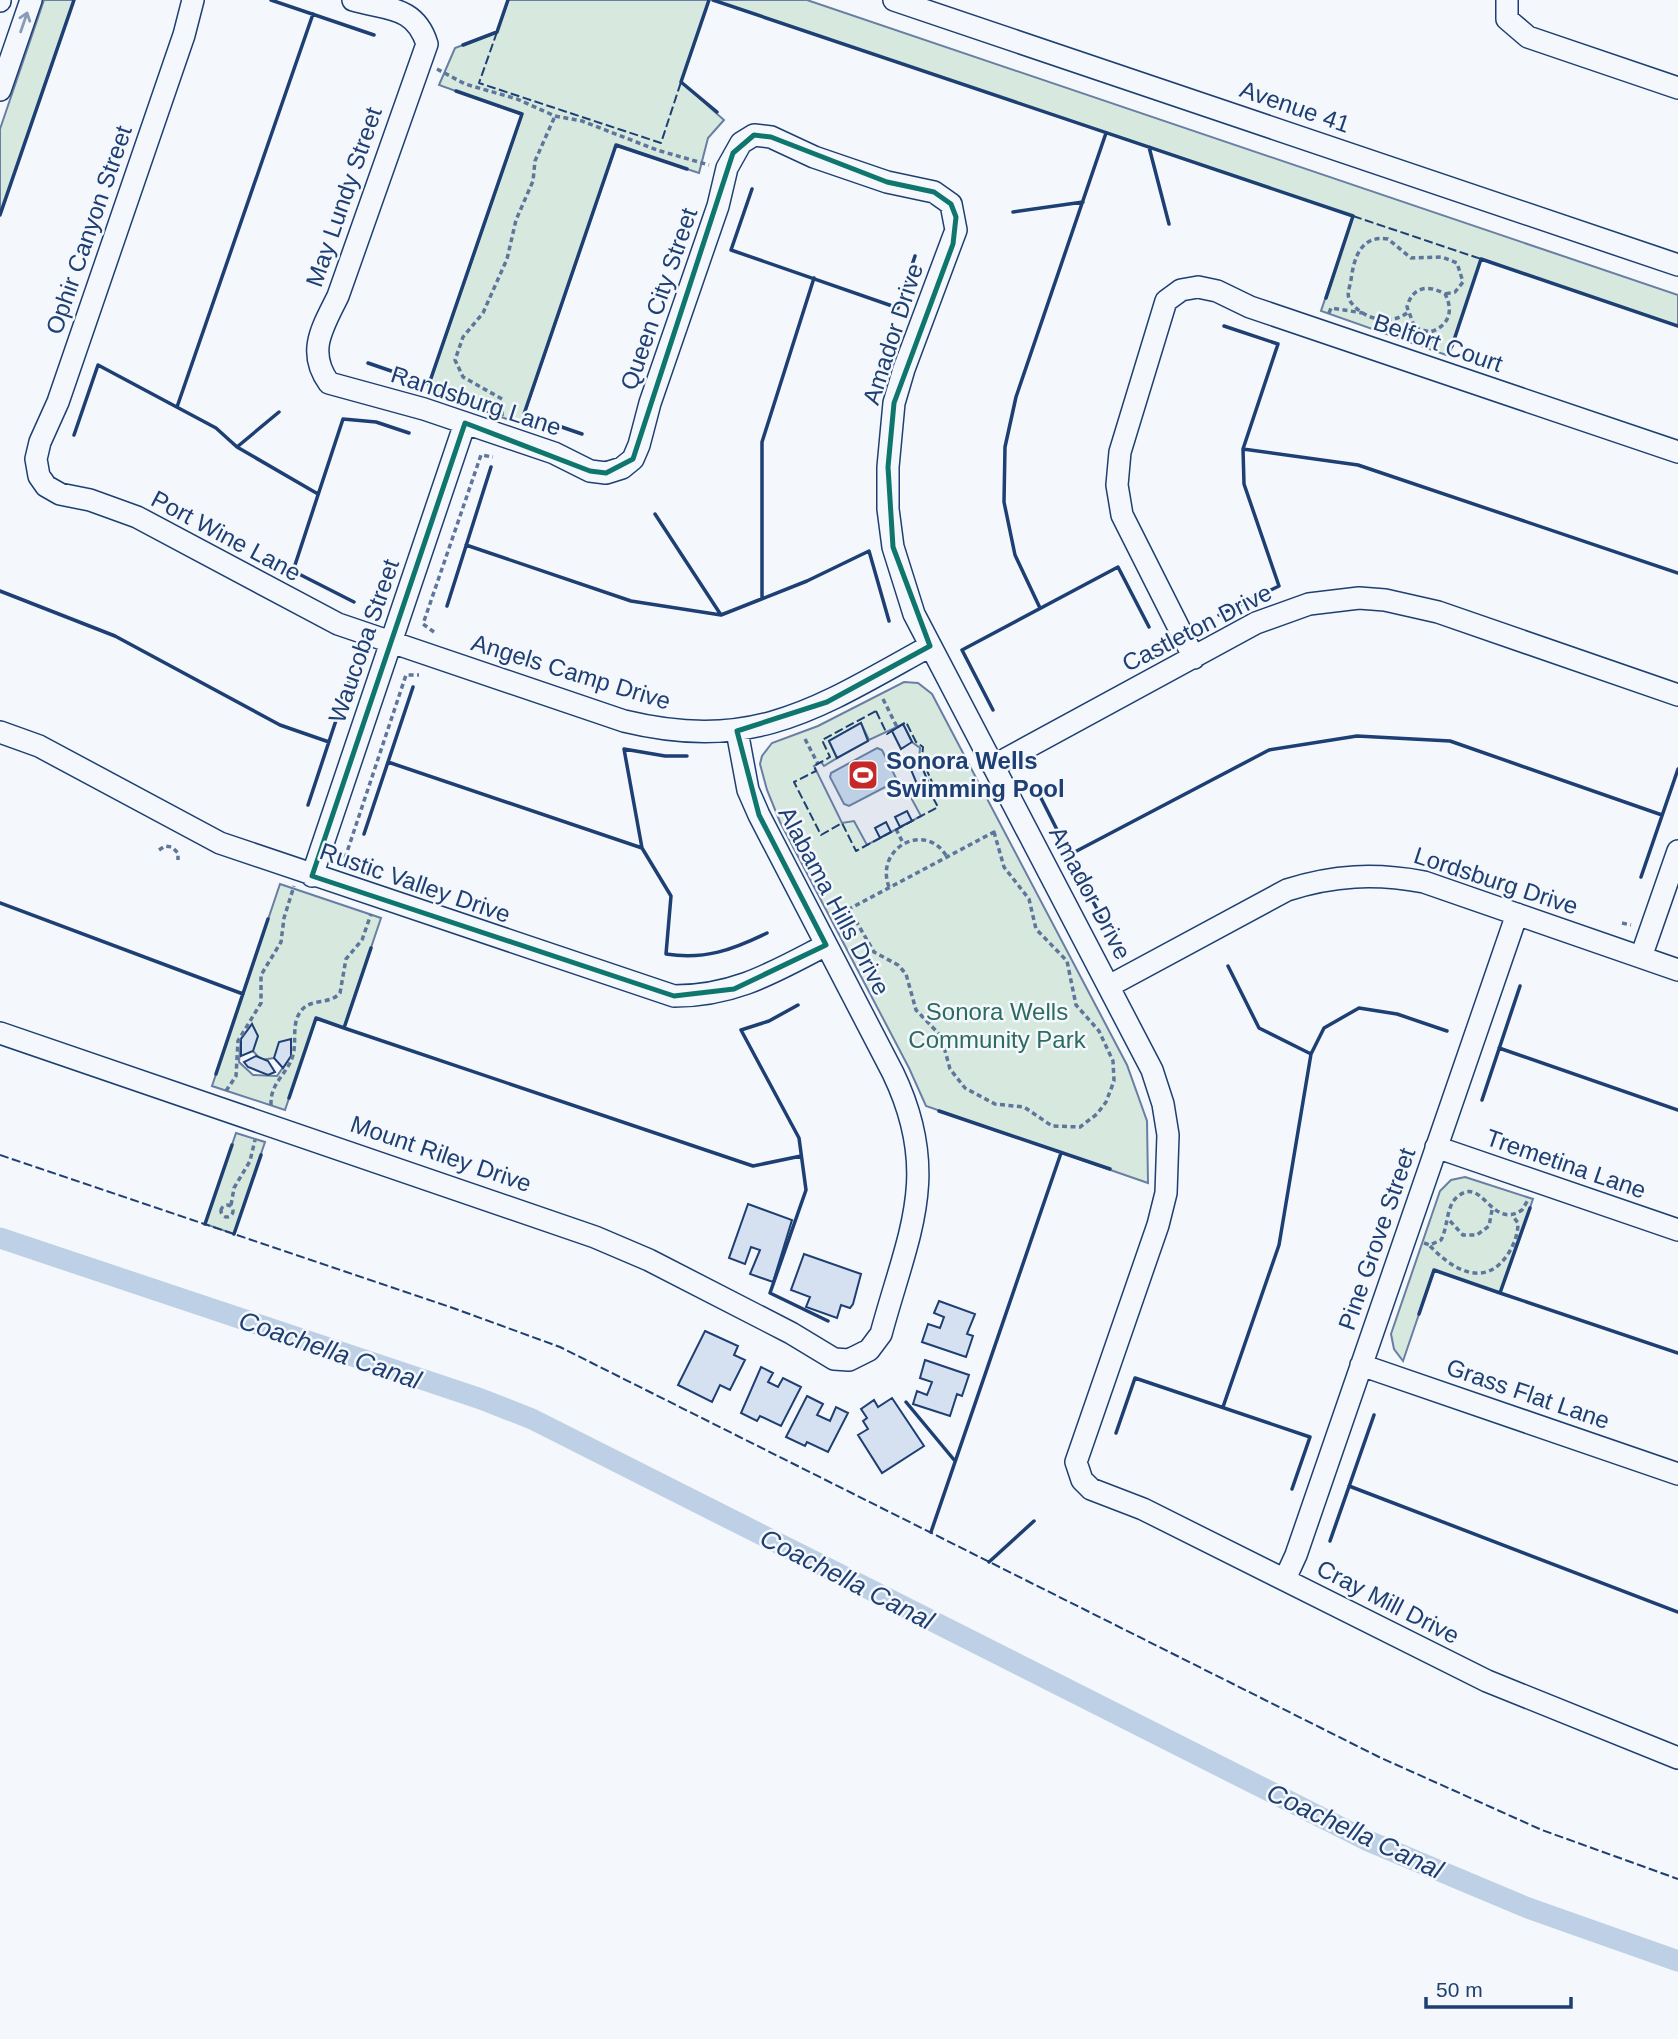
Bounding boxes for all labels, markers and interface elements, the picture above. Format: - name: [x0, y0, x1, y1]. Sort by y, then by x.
- one-way arrow: [19, 11, 31, 33]
- street label: Avenue 41: [1237, 75, 1354, 138]
- street label: May Lundy Street: [300, 103, 387, 290]
- street label: Ophir Canyon Street: [40, 122, 137, 338]
- street label: Queen City Street: [615, 204, 702, 393]
- street label: Amador Drive: [857, 260, 928, 408]
- street label: Belfort Court: [1370, 308, 1507, 377]
- street label: Randsburg Lane: [388, 360, 565, 441]
- street label: Port Wine Lane: [147, 485, 306, 586]
- street label: Waucoba Street: [323, 555, 404, 726]
- street label: Castleton Drive: [1118, 578, 1276, 677]
- street label: Angels Camp Drive: [468, 628, 674, 715]
- place label: Sonora Wells Swimming Pool: [886, 747, 1065, 802]
- sports icon: Sonora Wells Swimming Pool: [846, 758, 880, 792]
- street label: Alabama Hills Drive: [773, 802, 896, 1000]
- street label: Amador Drive: [1044, 822, 1137, 964]
- street label: Rustic Valley Drive: [316, 837, 514, 928]
- street label: Lordsburg Drive: [1411, 841, 1582, 920]
- park label: Sonora Wells Community Park: [908, 998, 1087, 1053]
- street label: Mount Riley Drive: [347, 1110, 535, 1197]
- street label: Tremetina Lane: [1483, 1124, 1650, 1204]
- street label: Pine Grove Street: [1333, 1144, 1420, 1333]
- water label: Coachella Canal: [235, 1305, 426, 1396]
- street label: Grass Flat Lane: [1443, 1353, 1613, 1434]
- water label: Coachella Canal: [755, 1522, 940, 1636]
- street label: Cray Mill Drive: [1313, 1554, 1464, 1649]
- water label: Coachella Canal: [1262, 1777, 1449, 1885]
- scale bar: [1426, 1966, 1571, 2010]
- text: 50 m: [1436, 1978, 1483, 2001]

